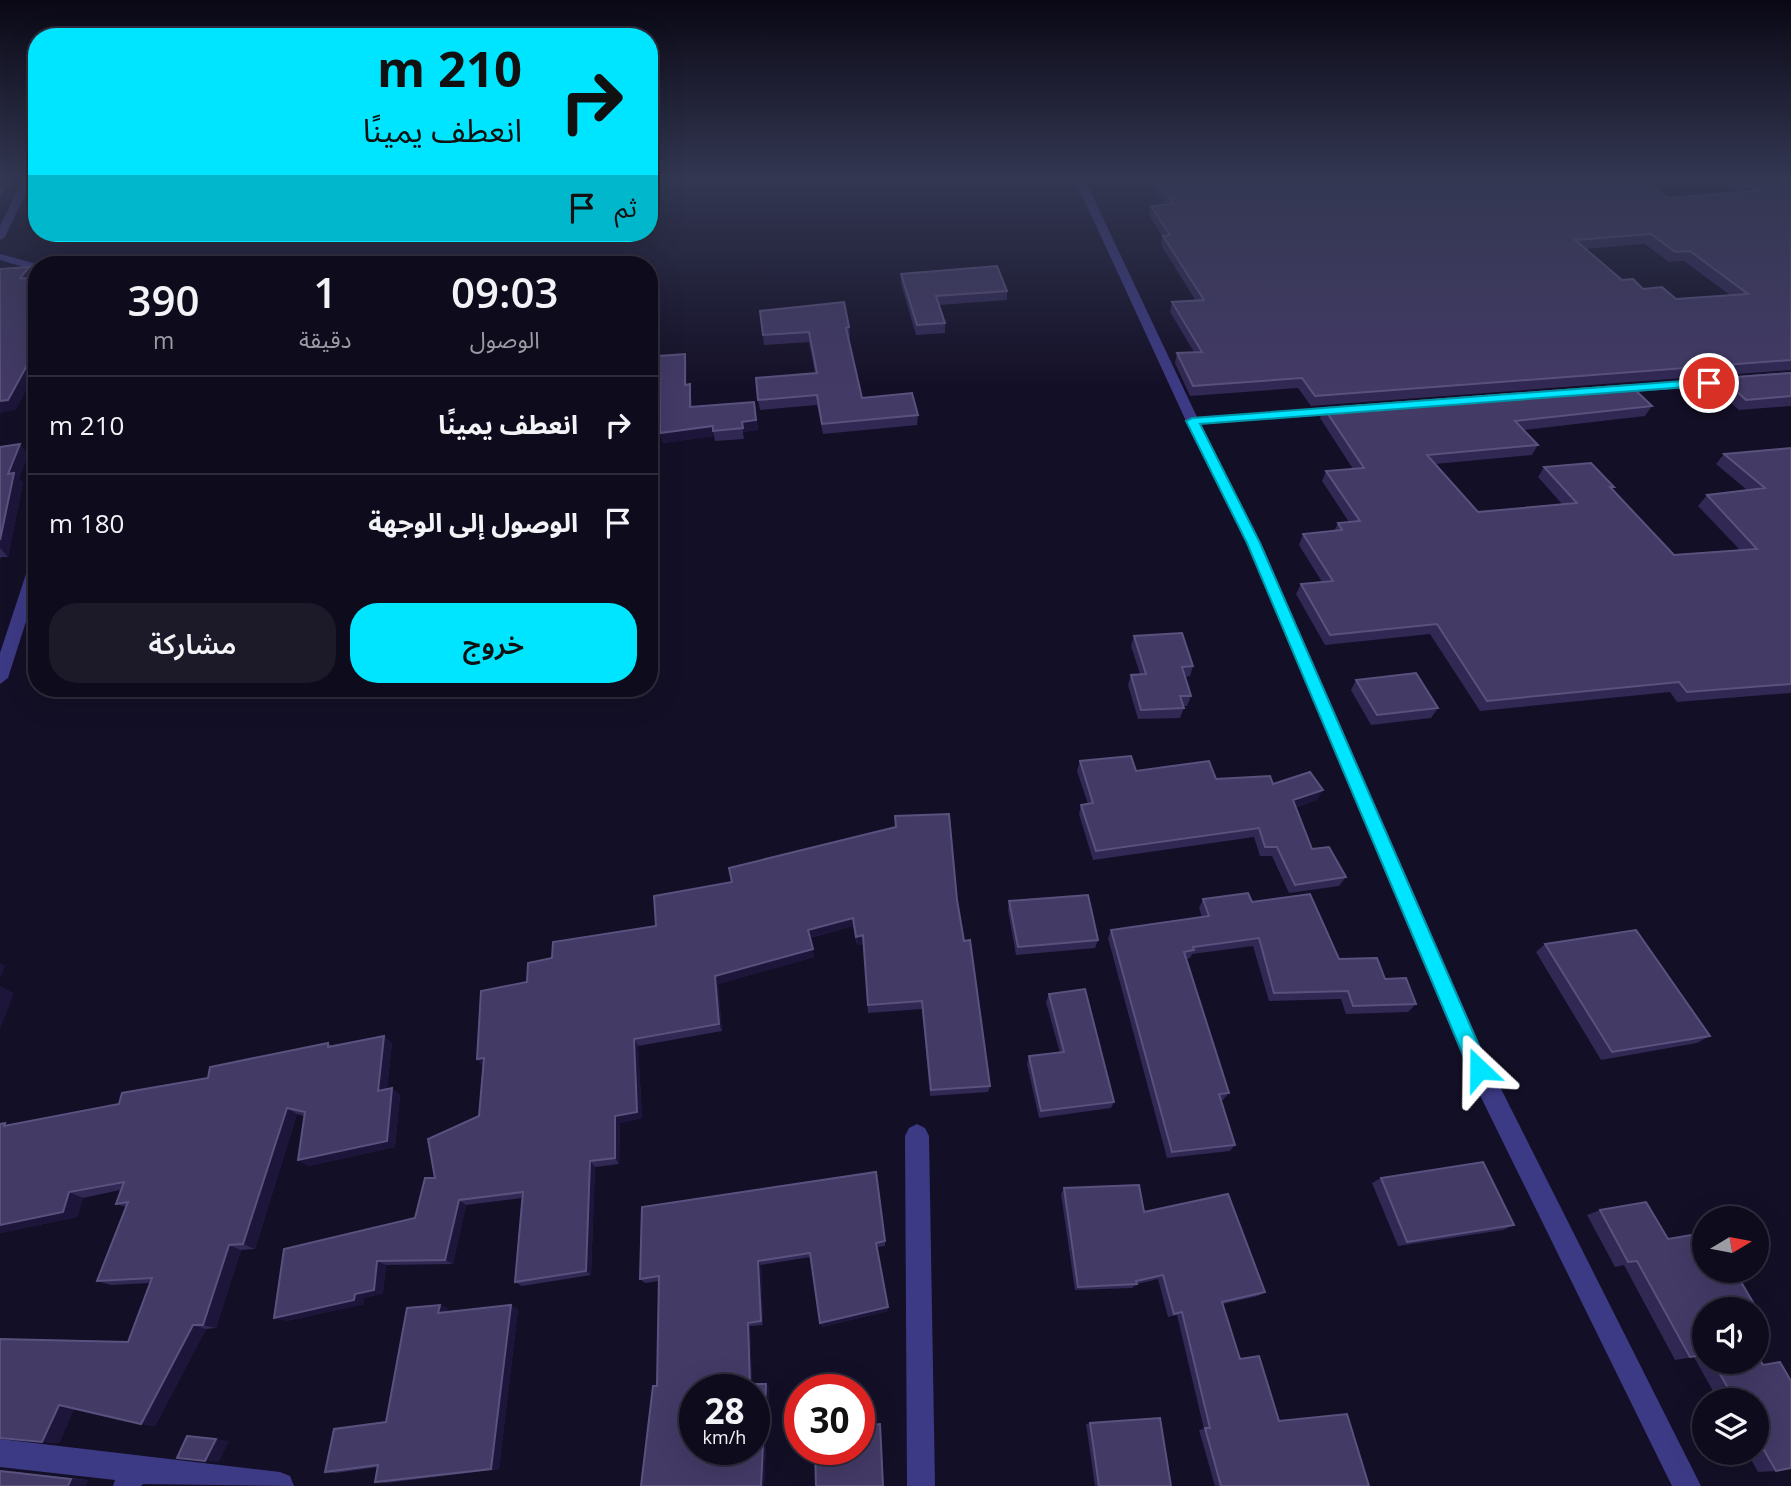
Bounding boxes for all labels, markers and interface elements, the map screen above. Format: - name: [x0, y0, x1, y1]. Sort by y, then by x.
- text: 210 m: [377, 35, 522, 101]
- icon: right: [546, 56, 637, 147]
- text: انعطف يمينًا: [363, 108, 522, 151]
- icon: arrive: [563, 189, 601, 227]
- text: ثم: [615, 189, 637, 225]
- text: 1: [313, 263, 337, 320]
- text: 09:03: [451, 263, 559, 320]
- text: 390: [128, 271, 200, 328]
- text: دقيقة: [299, 323, 351, 355]
- text: الوصول: [470, 323, 540, 355]
- text: m: [153, 324, 174, 356]
- pin: [1679, 353, 1739, 413]
- icon: arrive: [1690, 364, 1728, 402]
- text: انعطف يمينًا: [438, 406, 578, 442]
- icon: right: [599, 406, 637, 444]
- text: 210 m: [49, 407, 124, 443]
- text: الوصول إلى الوجهة: [368, 504, 578, 540]
- icon: arrive: [599, 504, 637, 542]
- text: 180 m: [49, 505, 124, 541]
- button: مشاركة: [49, 603, 336, 683]
- button: خروج: [350, 603, 637, 683]
- position arrow: [1442, 1032, 1516, 1106]
- north arrow: [1692, 1206, 1769, 1283]
- map controls: [1692, 1206, 1769, 1465]
- button: sound: [1692, 1297, 1769, 1374]
- speed limit sign: 30: [784, 1374, 875, 1465]
- text: 28: [704, 1387, 745, 1434]
- button: layers: [1692, 1388, 1769, 1465]
- text: km/h: [703, 1425, 746, 1449]

